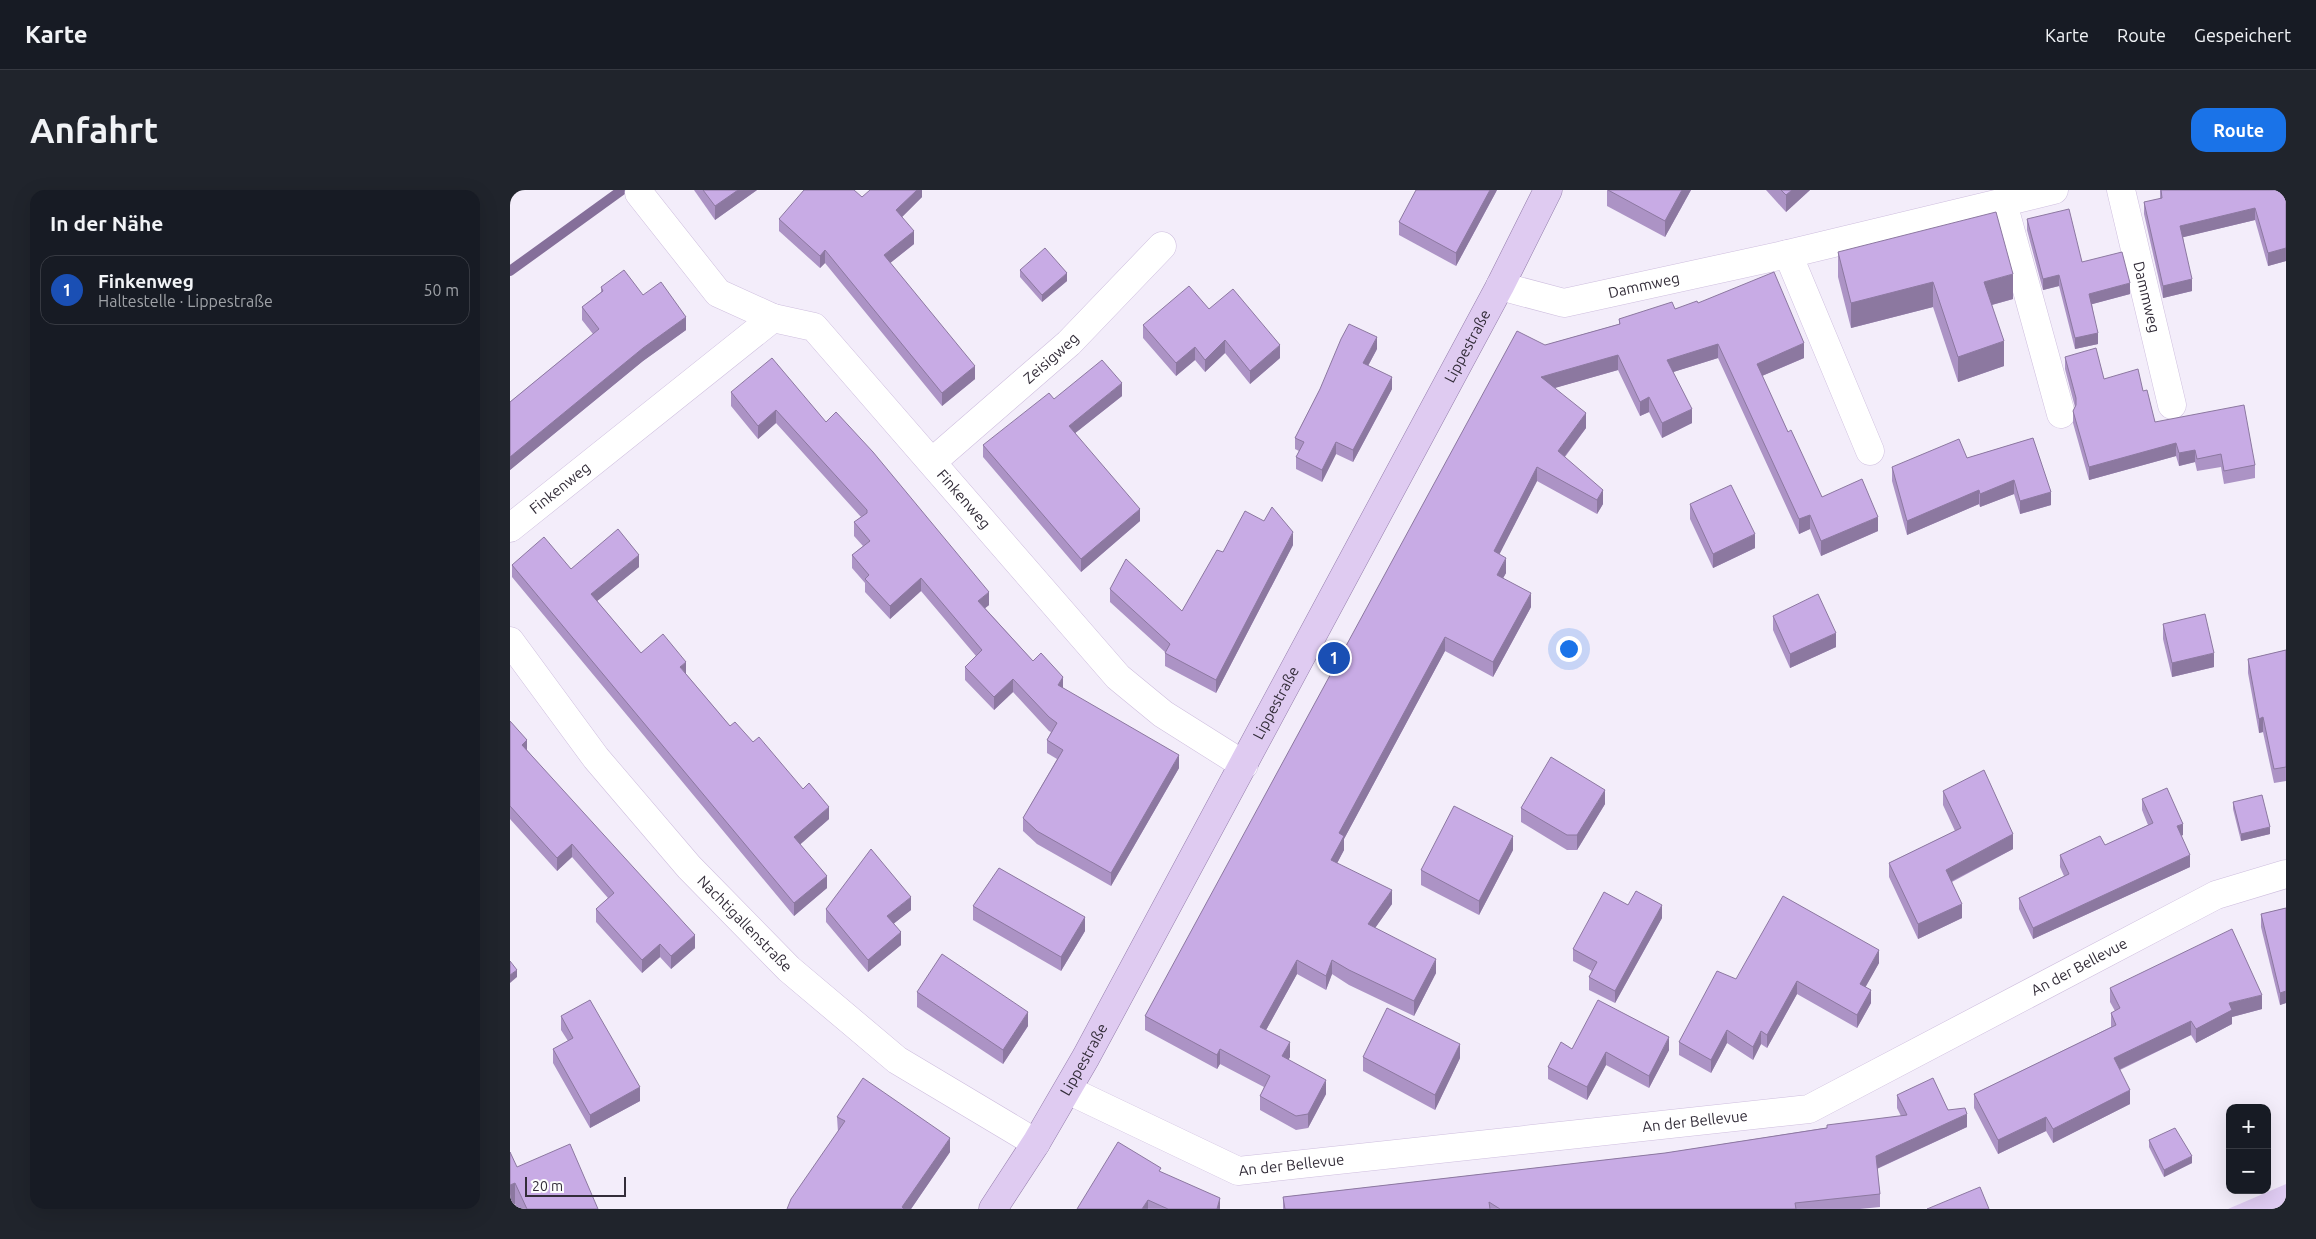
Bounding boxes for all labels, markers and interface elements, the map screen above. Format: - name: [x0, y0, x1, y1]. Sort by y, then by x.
- text: Karte: [25, 21, 87, 48]
- text: Karte: [2045, 25, 2089, 45]
- text: Route: [2117, 25, 2166, 45]
- text: Gespeichert: [2194, 25, 2291, 45]
- button: Route: [2191, 108, 2286, 152]
- text: Anfahrt: [30, 110, 158, 150]
- text: In der Nähe: [50, 211, 163, 235]
- street label: Dammweg: [2130, 260, 2164, 334]
- street label: Dammweg: [1606, 269, 1681, 301]
- text: Finkenweg: [98, 270, 194, 292]
- text: 1: [62, 281, 72, 299]
- text: 50 m: [423, 281, 459, 299]
- text: Haltestelle · Lippestraße: [98, 292, 273, 310]
- street label: Lippestraße: [1441, 307, 1494, 385]
- street label: Zeisigweg: [1020, 329, 1082, 387]
- street label: Finkenweg: [526, 458, 593, 517]
- street label: Finkenweg: [934, 466, 994, 532]
- your location: [1556, 636, 1582, 662]
- pin: 1: [1318, 639, 1350, 677]
- street label: Lippestraße: [1249, 663, 1302, 742]
- street label: Nachtigallenstraße: [694, 872, 796, 975]
- street label: An der Bellevue: [2028, 934, 2130, 999]
- street label: Lippestraße: [1056, 1020, 1111, 1099]
- map controls: [2226, 1104, 2271, 1194]
- button: +: [2226, 1104, 2271, 1149]
- street label: An der Bellevue: [1641, 1107, 1749, 1135]
- button: −: [2226, 1149, 2271, 1194]
- street label: An der Bellevue: [1238, 1151, 1345, 1179]
- scale bar: [525, 1174, 626, 1197]
- text: 20 m: [532, 1178, 563, 1194]

